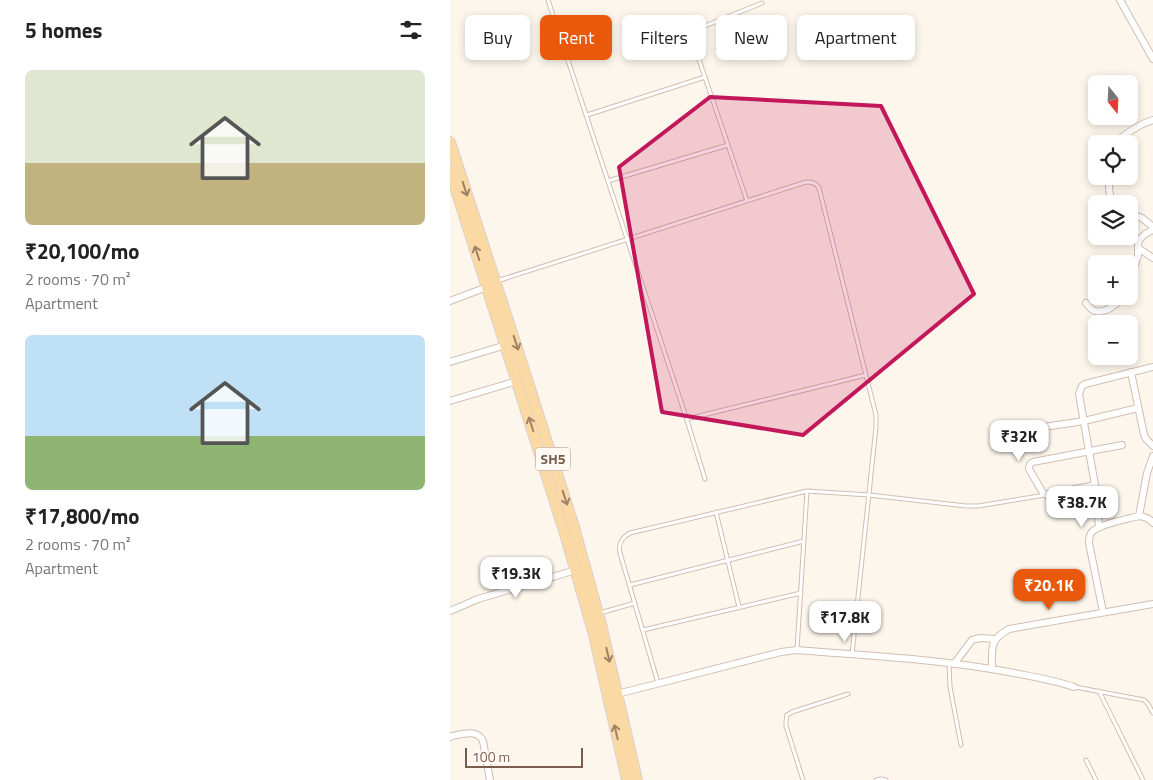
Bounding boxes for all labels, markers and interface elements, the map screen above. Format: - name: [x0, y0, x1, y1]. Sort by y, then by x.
- text: 5 homes: [25, 14, 102, 46]
- chip: Buy: [465, 15, 530, 60]
- chip: Rent: [540, 15, 612, 60]
- chip: Filters: [622, 15, 706, 60]
- chip: New: [716, 15, 787, 60]
- chip: Apartment: [797, 15, 915, 60]
- icon: filters: [397, 16, 425, 44]
- north arrow: [1088, 75, 1138, 125]
- map controls: [1088, 75, 1138, 365]
- icon: home: [180, 103, 270, 193]
- button: locate: [1088, 135, 1138, 185]
- one-way arrow: [461, 180, 470, 196]
- button: layers: [1088, 195, 1138, 245]
- text: ₹20,100/mo: [25, 235, 139, 267]
- one-way arrow: [471, 245, 481, 261]
- button: +: [1088, 255, 1138, 305]
- text: 2 rooms · 70 m²: [25, 267, 130, 291]
- text: Apartment: [25, 291, 98, 315]
- button: −: [1088, 315, 1138, 365]
- one-way arrow: [512, 335, 521, 351]
- icon: home: [180, 368, 270, 458]
- one-way arrow: [525, 417, 535, 433]
- pin: ₹32K: [989, 420, 1049, 462]
- text: ₹32K: [1001, 424, 1037, 448]
- road number: SH5: [536, 448, 570, 470]
- pin: ₹38.7K: [1041, 486, 1123, 528]
- one-way arrow: [561, 490, 570, 505]
- text: ₹38.7K: [1057, 490, 1107, 514]
- text: ₹17,800/mo: [25, 500, 139, 532]
- text: 2 rooms · 70 m²: [25, 532, 130, 556]
- text: Apartment: [25, 556, 98, 580]
- pin: ₹19.3K: [475, 556, 557, 599]
- text: ₹19.3K: [491, 561, 541, 585]
- pin: ₹20.1K: [1008, 568, 1090, 611]
- text: ₹20.1K: [1024, 573, 1074, 597]
- pin: ₹17.8K: [804, 600, 886, 643]
- text: ₹17.8K: [820, 605, 870, 629]
- one-way arrow: [604, 646, 613, 662]
- one-way arrow: [611, 725, 620, 741]
- scale bar: [465, 745, 582, 768]
- text: 100 m: [472, 746, 510, 767]

